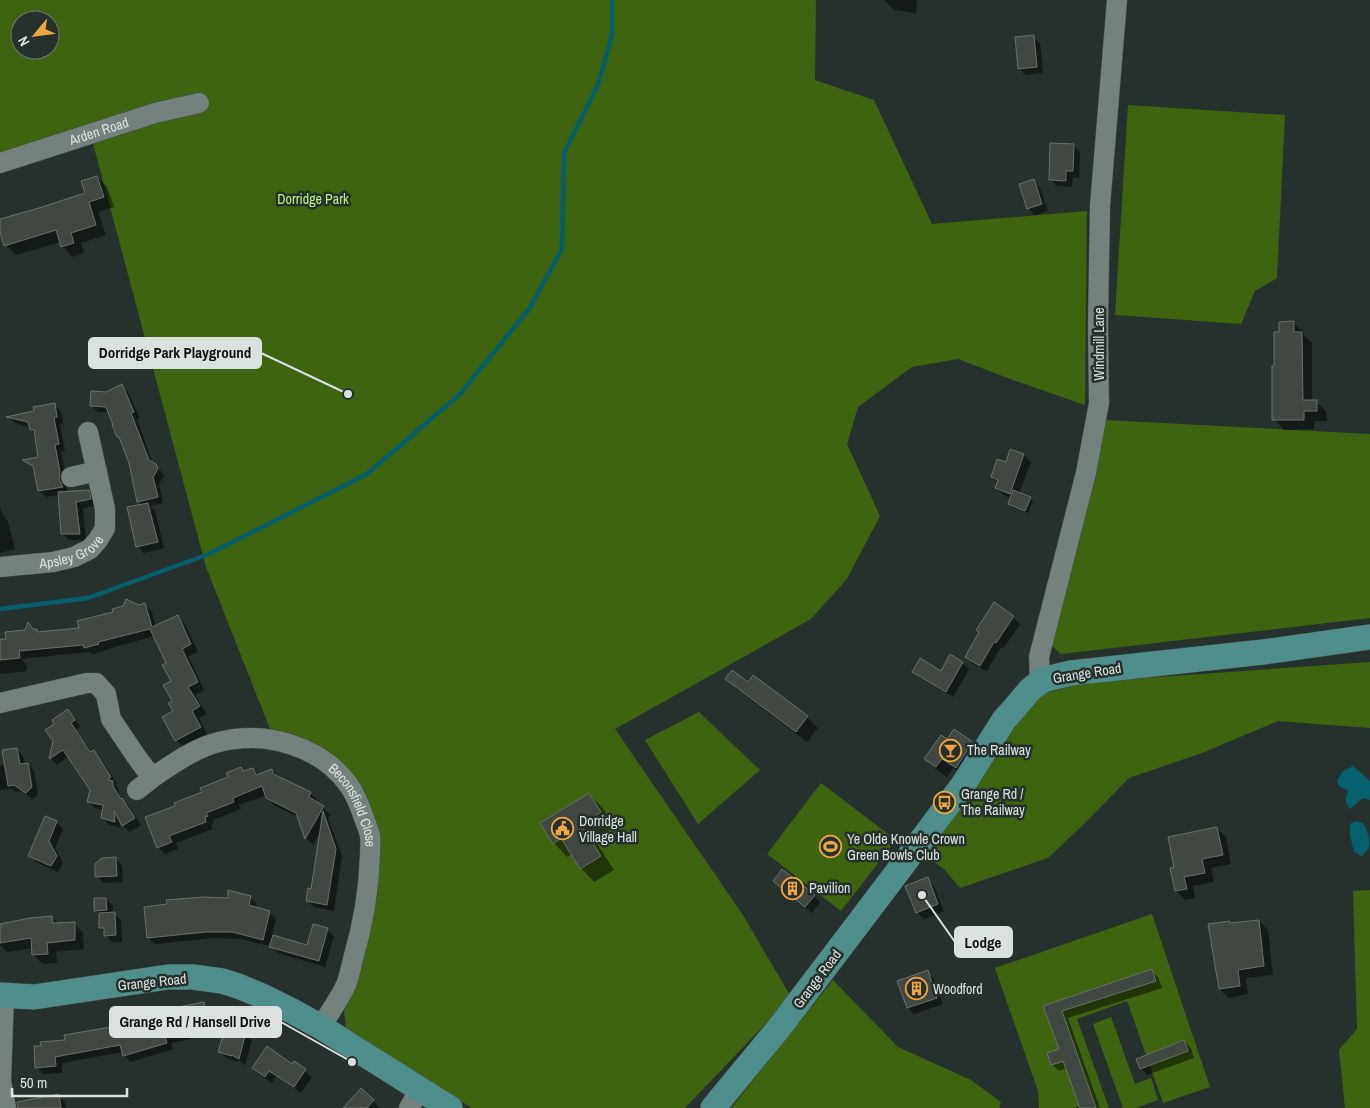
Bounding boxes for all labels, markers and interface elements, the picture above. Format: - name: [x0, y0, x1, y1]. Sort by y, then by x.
- north arrow: [10, 10, 60, 60]
- text: N: [14, 33, 34, 49]
- street label: Arden Road: [66, 113, 131, 149]
- park label: Dorridge Park: [277, 190, 349, 208]
- street label: Windmill Lane: [1090, 307, 1108, 381]
- callout: Dorridge Park Playground: [89, 338, 261, 368]
- text: Dorridge Park Playground: [99, 342, 251, 363]
- street label: Apsley Grove: [37, 532, 108, 572]
- street label: Grange Road: [1052, 659, 1122, 687]
- bar icon: The Railway: [939, 738, 963, 762]
- place label: The Railway: [967, 741, 1031, 759]
- street label: Beconsfield Close: [325, 759, 380, 847]
- place label: Grange Rd / The Railway: [961, 785, 1025, 819]
- bus stop icon: Grange Rd / The Railway: [933, 790, 957, 814]
- place label: Dorridge Village Hall: [579, 812, 637, 846]
- public building icon: Dorridge Village Hall: [551, 817, 575, 841]
- place label: Ye Olde Knowle Crown Green Bowls Club: [847, 830, 965, 864]
- sports icon: Ye Olde Knowle Crown Green Bowls Club: [819, 835, 843, 859]
- building icon: Pavilion: [781, 876, 805, 900]
- place label: Pavilion: [809, 879, 850, 897]
- callout: Lodge: [955, 927, 1012, 957]
- text: Lodge: [965, 932, 1002, 953]
- street label: Grange Road: [789, 946, 845, 1012]
- street label: Grange Road: [117, 969, 187, 995]
- building icon: Woodford: [905, 977, 929, 1001]
- place label: Woodford: [933, 980, 983, 998]
- callout: Grange Rd / Hansell Drive: [110, 1007, 281, 1037]
- text: Grange Rd / Hansell Drive: [119, 1011, 271, 1032]
- scale bar: [12, 1066, 128, 1098]
- text: 50 m: [20, 1072, 47, 1093]

